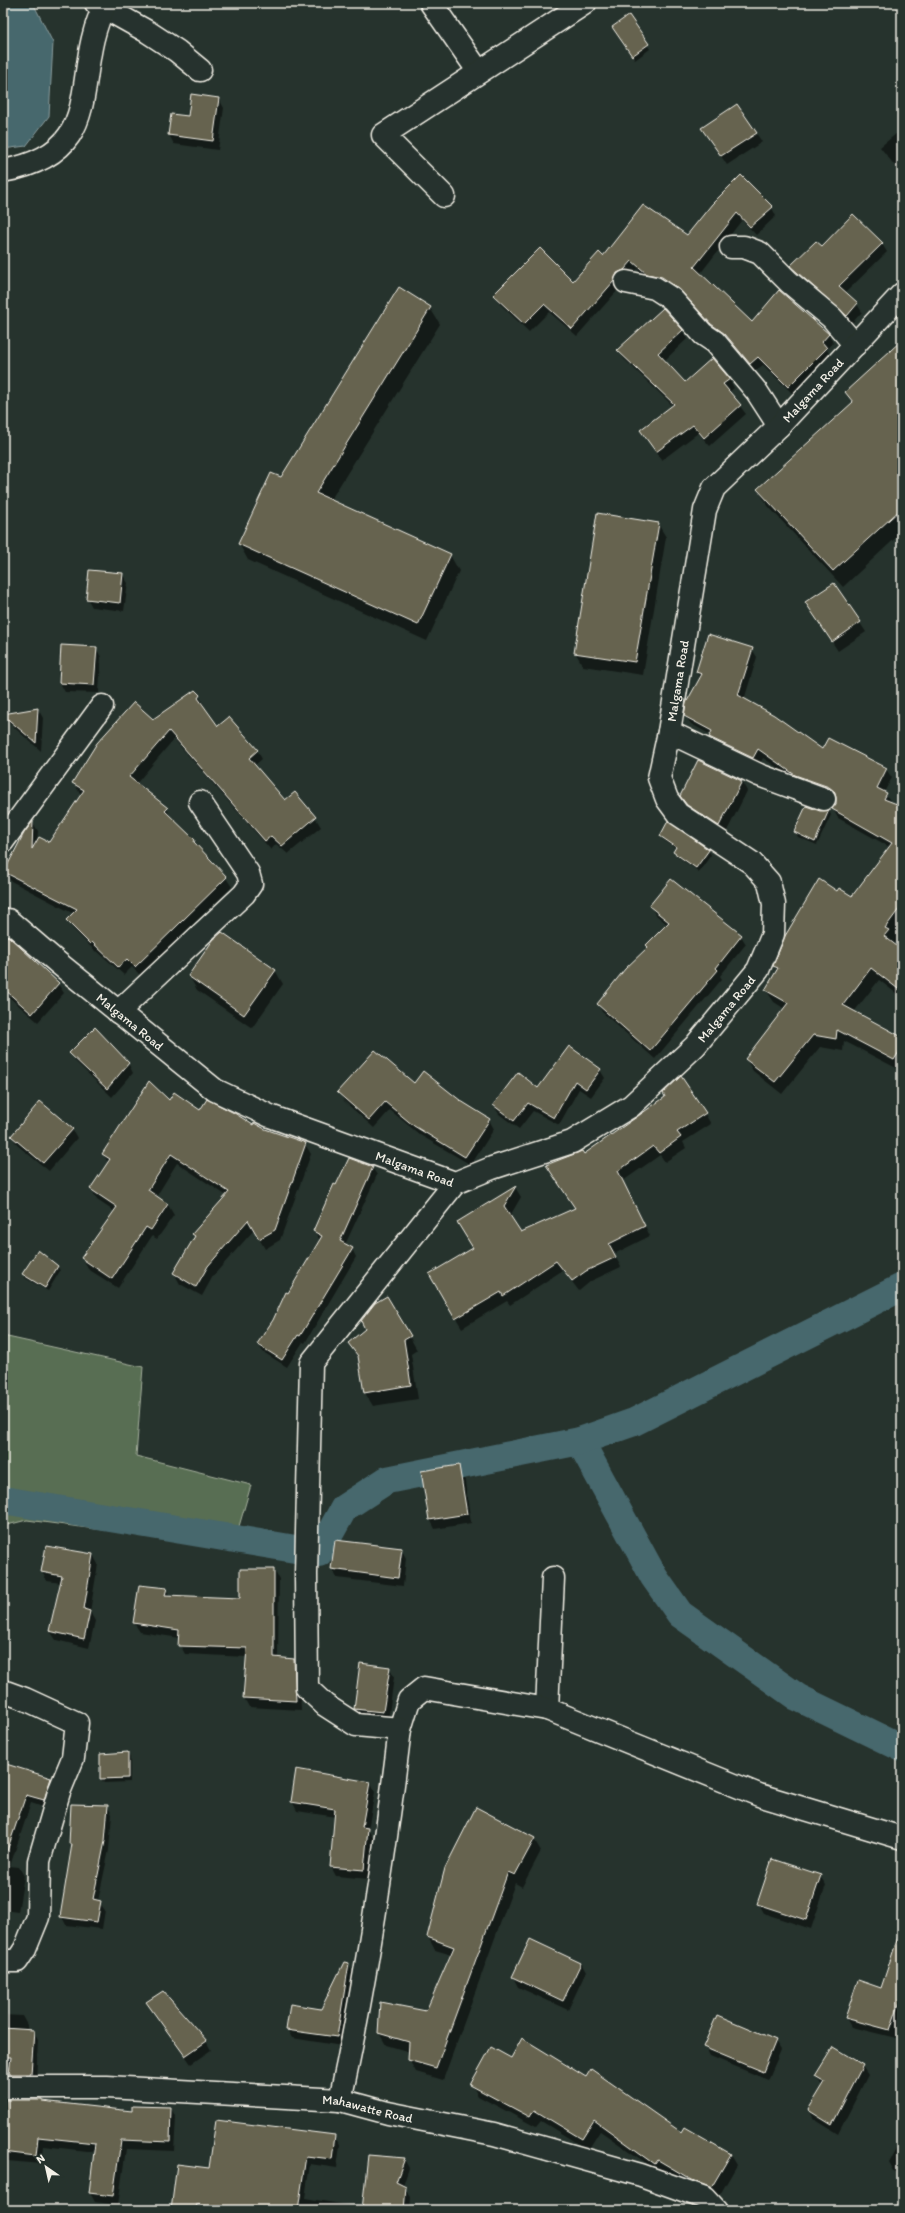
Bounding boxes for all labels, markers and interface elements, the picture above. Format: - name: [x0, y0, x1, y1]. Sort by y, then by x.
- street label: Malgama Road: [779, 355, 846, 425]
- street label: Malgama Road: [663, 639, 691, 723]
- street label: Malgama Road: [694, 972, 758, 1045]
- street label: Malgama Road: [94, 990, 167, 1053]
- street label: Malgama Road: [374, 1147, 456, 1190]
- street label: Mahawatte Road: [322, 2092, 414, 2125]
- north arrow: [26, 2147, 66, 2187]
- text: N: [34, 2152, 47, 2167]

